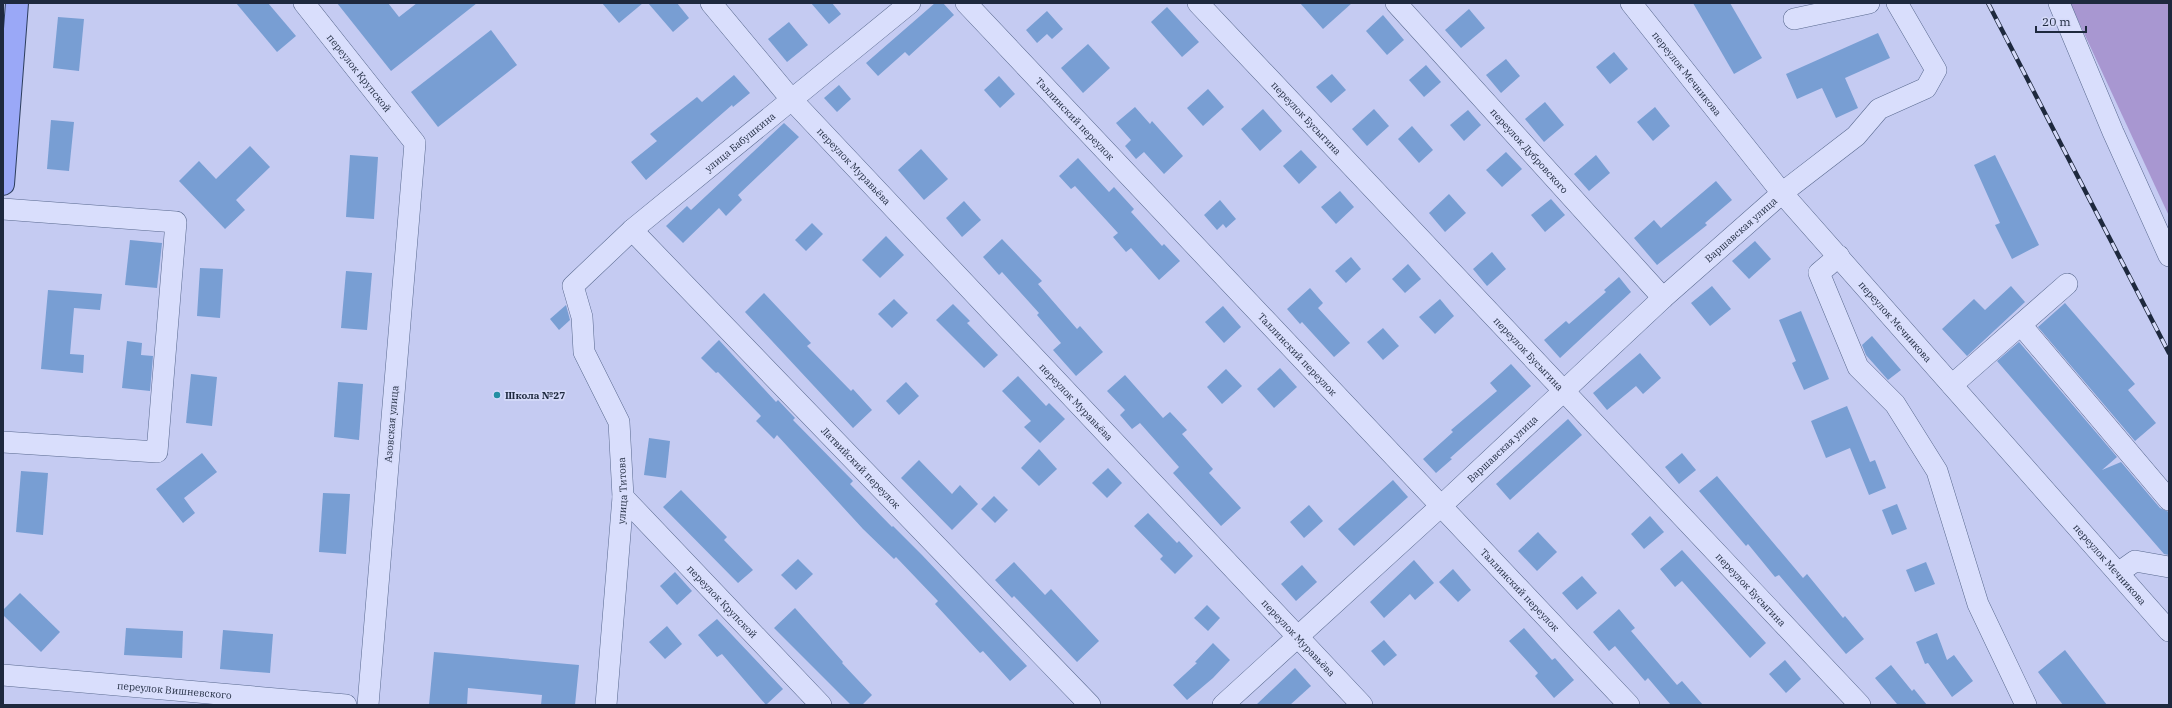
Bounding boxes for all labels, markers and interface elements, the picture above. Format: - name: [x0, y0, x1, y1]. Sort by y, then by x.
- scale bar: [2036, 8, 2086, 34]
- text: 20 m: [2042, 14, 2071, 29]
- street label: переулок Мечникова: [1649, 29, 1724, 119]
- street label: переулок Крупской: [324, 31, 394, 115]
- street label: Таллинский переулок: [1032, 75, 1117, 163]
- street label: переулок Бусыгина: [1268, 79, 1344, 158]
- street label: переулок Дубровского: [1487, 106, 1571, 196]
- street label: улица Бабушкина: [702, 109, 779, 175]
- street label: переулок Муравьёва: [814, 125, 894, 208]
- street label: Варшавская улица: [1702, 194, 1780, 265]
- street label: переулок Мечникова: [1856, 278, 1935, 365]
- street label: Таллинский переулок: [1255, 310, 1340, 399]
- street label: переулок Бусыгина: [1491, 314, 1566, 394]
- street label: переулок Муравьёва: [1036, 361, 1116, 444]
- street label: Азовская улица: [382, 384, 401, 463]
- place label: Школа №27: [505, 389, 565, 402]
- marker: Школа №27: [492, 390, 502, 400]
- street label: Варшавская улица: [1464, 412, 1541, 485]
- street label: Латвийский переулок: [818, 424, 903, 512]
- street label: улица Титова: [615, 456, 630, 525]
- street label: переулок Мечникова: [2070, 521, 2149, 608]
- street label: Таллинский переулок: [1477, 546, 1562, 634]
- street label: переулок Бусыгина: [1713, 550, 1789, 630]
- street label: переулок Крупской: [684, 562, 760, 641]
- street label: переулок Муравьёва: [1259, 596, 1338, 680]
- street label: переулок Вишневского: [116, 679, 233, 702]

